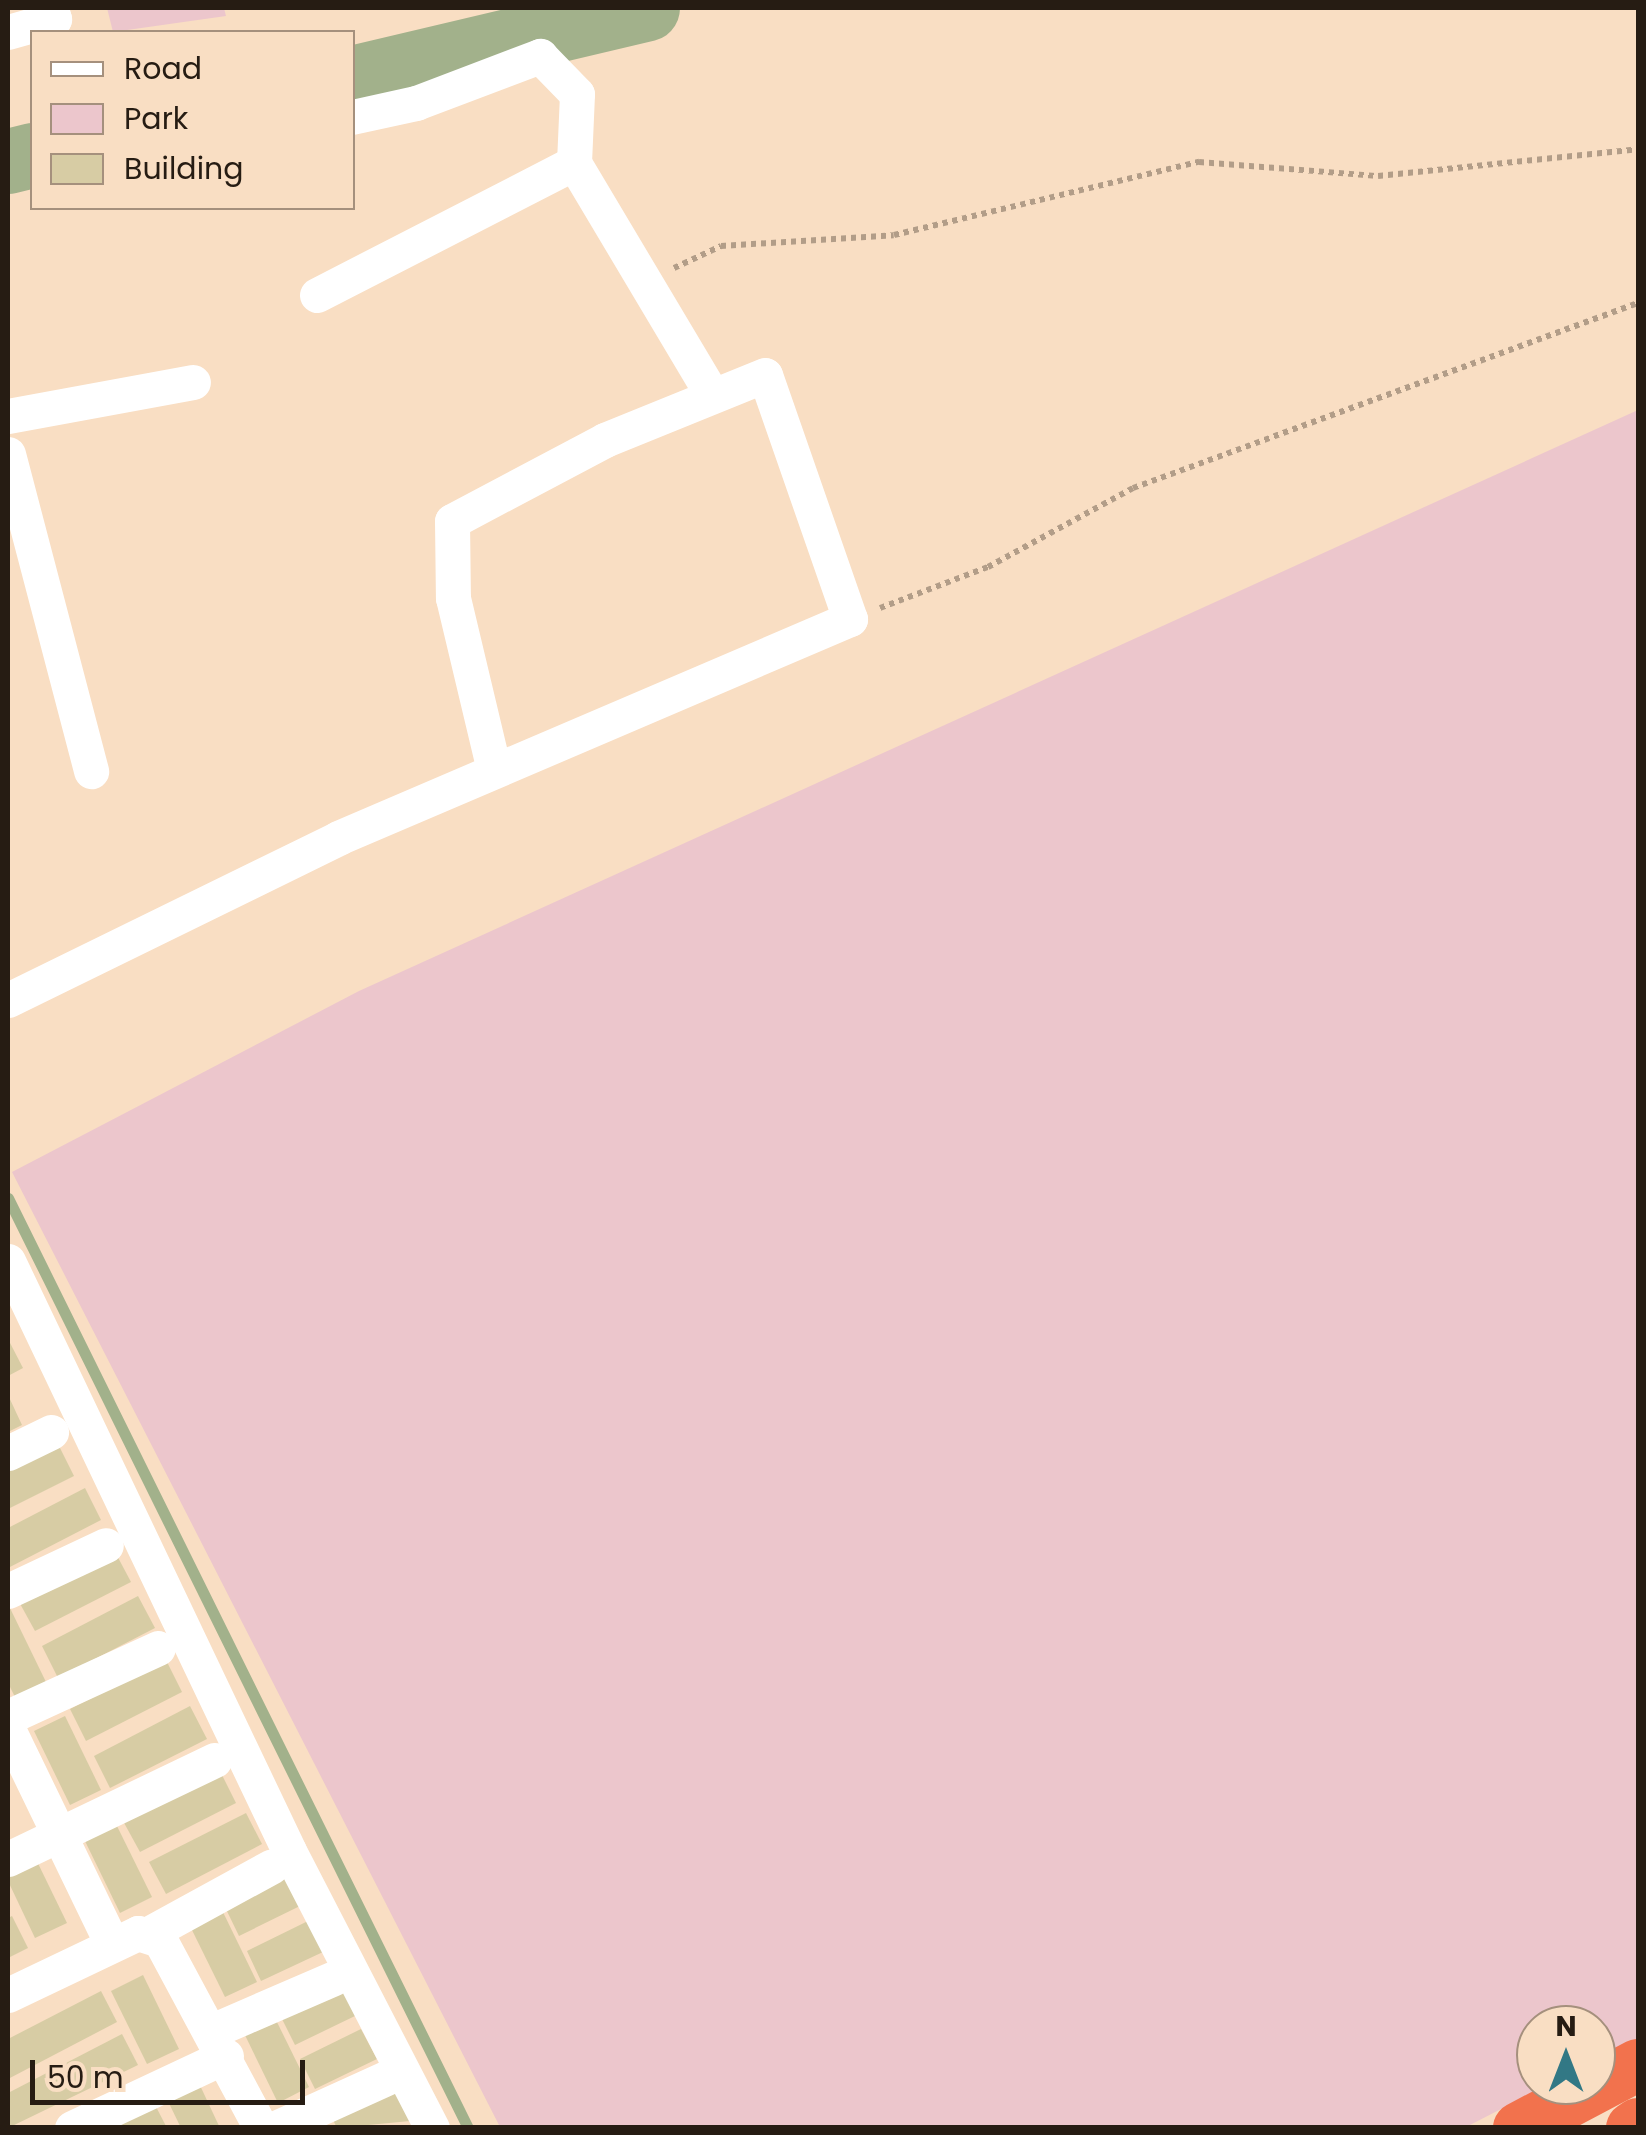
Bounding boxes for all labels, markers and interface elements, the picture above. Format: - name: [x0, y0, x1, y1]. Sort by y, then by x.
- legend: [30, 30, 355, 210]
- text: Road: [124, 47, 202, 90]
- text: Park: [124, 97, 188, 140]
- text: Building: [124, 147, 244, 190]
- north arrow: [1516, 2005, 1616, 2105]
- text: N: [1555, 2007, 1577, 2046]
- scale bar: [35, 2040, 310, 2102]
- text: 50 m: [47, 2056, 124, 2099]

